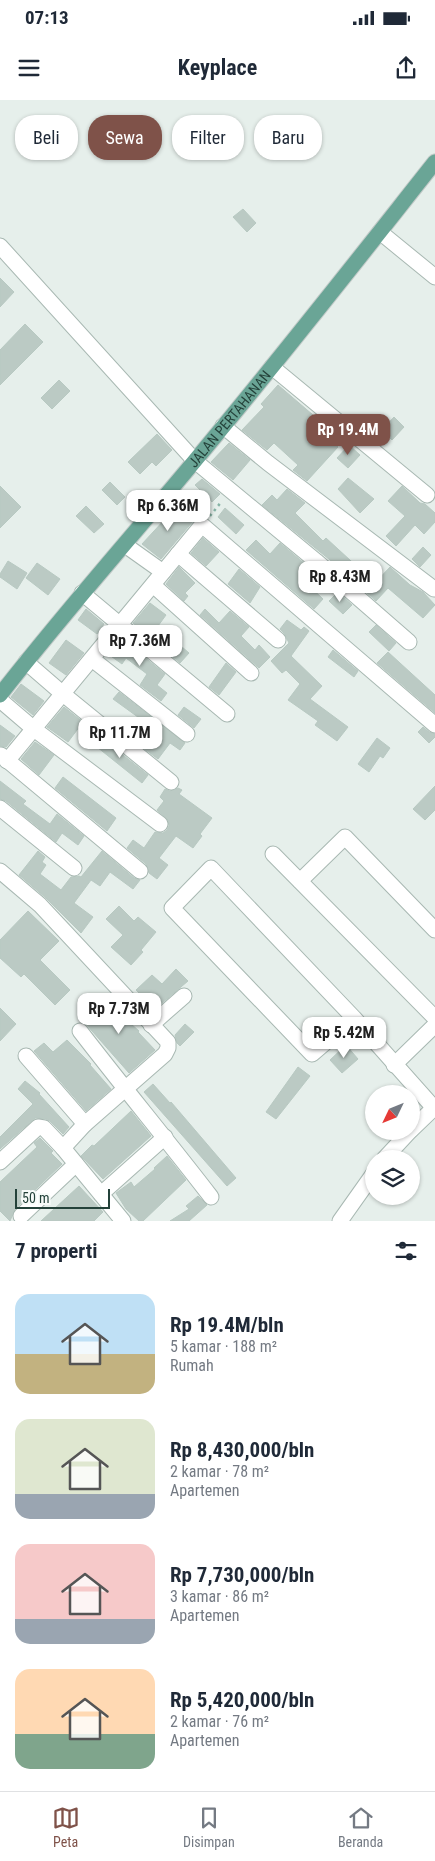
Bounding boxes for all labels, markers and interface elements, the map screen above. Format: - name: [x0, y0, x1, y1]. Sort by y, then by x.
- text: 07:13: [25, 6, 69, 29]
- icon: menu: [15, 54, 43, 82]
- icon: share: [392, 54, 420, 82]
- text: Keyplace: [178, 55, 257, 80]
- chip: Beli: [15, 115, 78, 160]
- chip: Sewa: [88, 115, 162, 160]
- chip: Filter: [172, 115, 244, 160]
- chip: Baru: [254, 115, 322, 160]
- street label: JALAN PERTAHANAN: [185, 367, 274, 470]
- pin: Rp 19.4M: [296, 414, 400, 456]
- text: Rp 19.4M: [317, 420, 379, 439]
- pin: Rp 6.36M: [116, 490, 220, 532]
- text: Rp 6.36M: [137, 496, 199, 515]
- pin: Rp 8.43M: [288, 560, 392, 603]
- text: Rp 8.43M: [309, 567, 371, 586]
- pin: Rp 7.36M: [88, 624, 192, 667]
- text: Rp 7.36M: [109, 631, 171, 650]
- pin: Rp 11.7M: [68, 716, 172, 759]
- text: Rp 11.7M: [89, 723, 151, 742]
- pin: Rp 7.73M: [67, 992, 171, 1035]
- text: Rp 7.73M: [88, 999, 150, 1018]
- pin: Rp 5.42M: [292, 1016, 396, 1059]
- text: Rp 5.42M: [313, 1023, 375, 1042]
- north arrow: [365, 1085, 420, 1140]
- map controls: [365, 1085, 420, 1205]
- button: layers: [365, 1150, 420, 1205]
- scale bar: [15, 1186, 110, 1209]
- text: 50 m: [22, 1190, 50, 1206]
- icon: filters: [392, 1237, 420, 1265]
- text: 7 properti: [15, 1239, 98, 1263]
- text: Rp 19.4M/bln: [170, 1313, 284, 1337]
- icon: home: [55, 1314, 115, 1374]
- text: 5 kamar · 188 m²: [170, 1337, 277, 1356]
- text: Rumah: [170, 1356, 214, 1375]
- text: Rp 8,430,000/bln: [170, 1438, 314, 1462]
- icon: home: [55, 1439, 115, 1499]
- text: 2 kamar · 78 m²: [170, 1462, 269, 1481]
- text: Apartemen: [170, 1481, 240, 1500]
- text: Rp 7,730,000/bln: [170, 1563, 314, 1587]
- icon: home: [55, 1564, 115, 1624]
- text: 3 kamar · 86 m²: [170, 1587, 269, 1606]
- text: Apartemen: [170, 1606, 240, 1625]
- text: Rp 5,420,000/bln: [170, 1688, 314, 1712]
- icon: home: [55, 1689, 115, 1749]
- text: 2 kamar · 76 m²: [170, 1712, 269, 1731]
- text: Apartemen: [170, 1731, 240, 1750]
- tab: Peta: [52, 1804, 80, 1850]
- tab: Disimpan: [183, 1804, 235, 1850]
- tab: Beranda: [338, 1804, 383, 1850]

